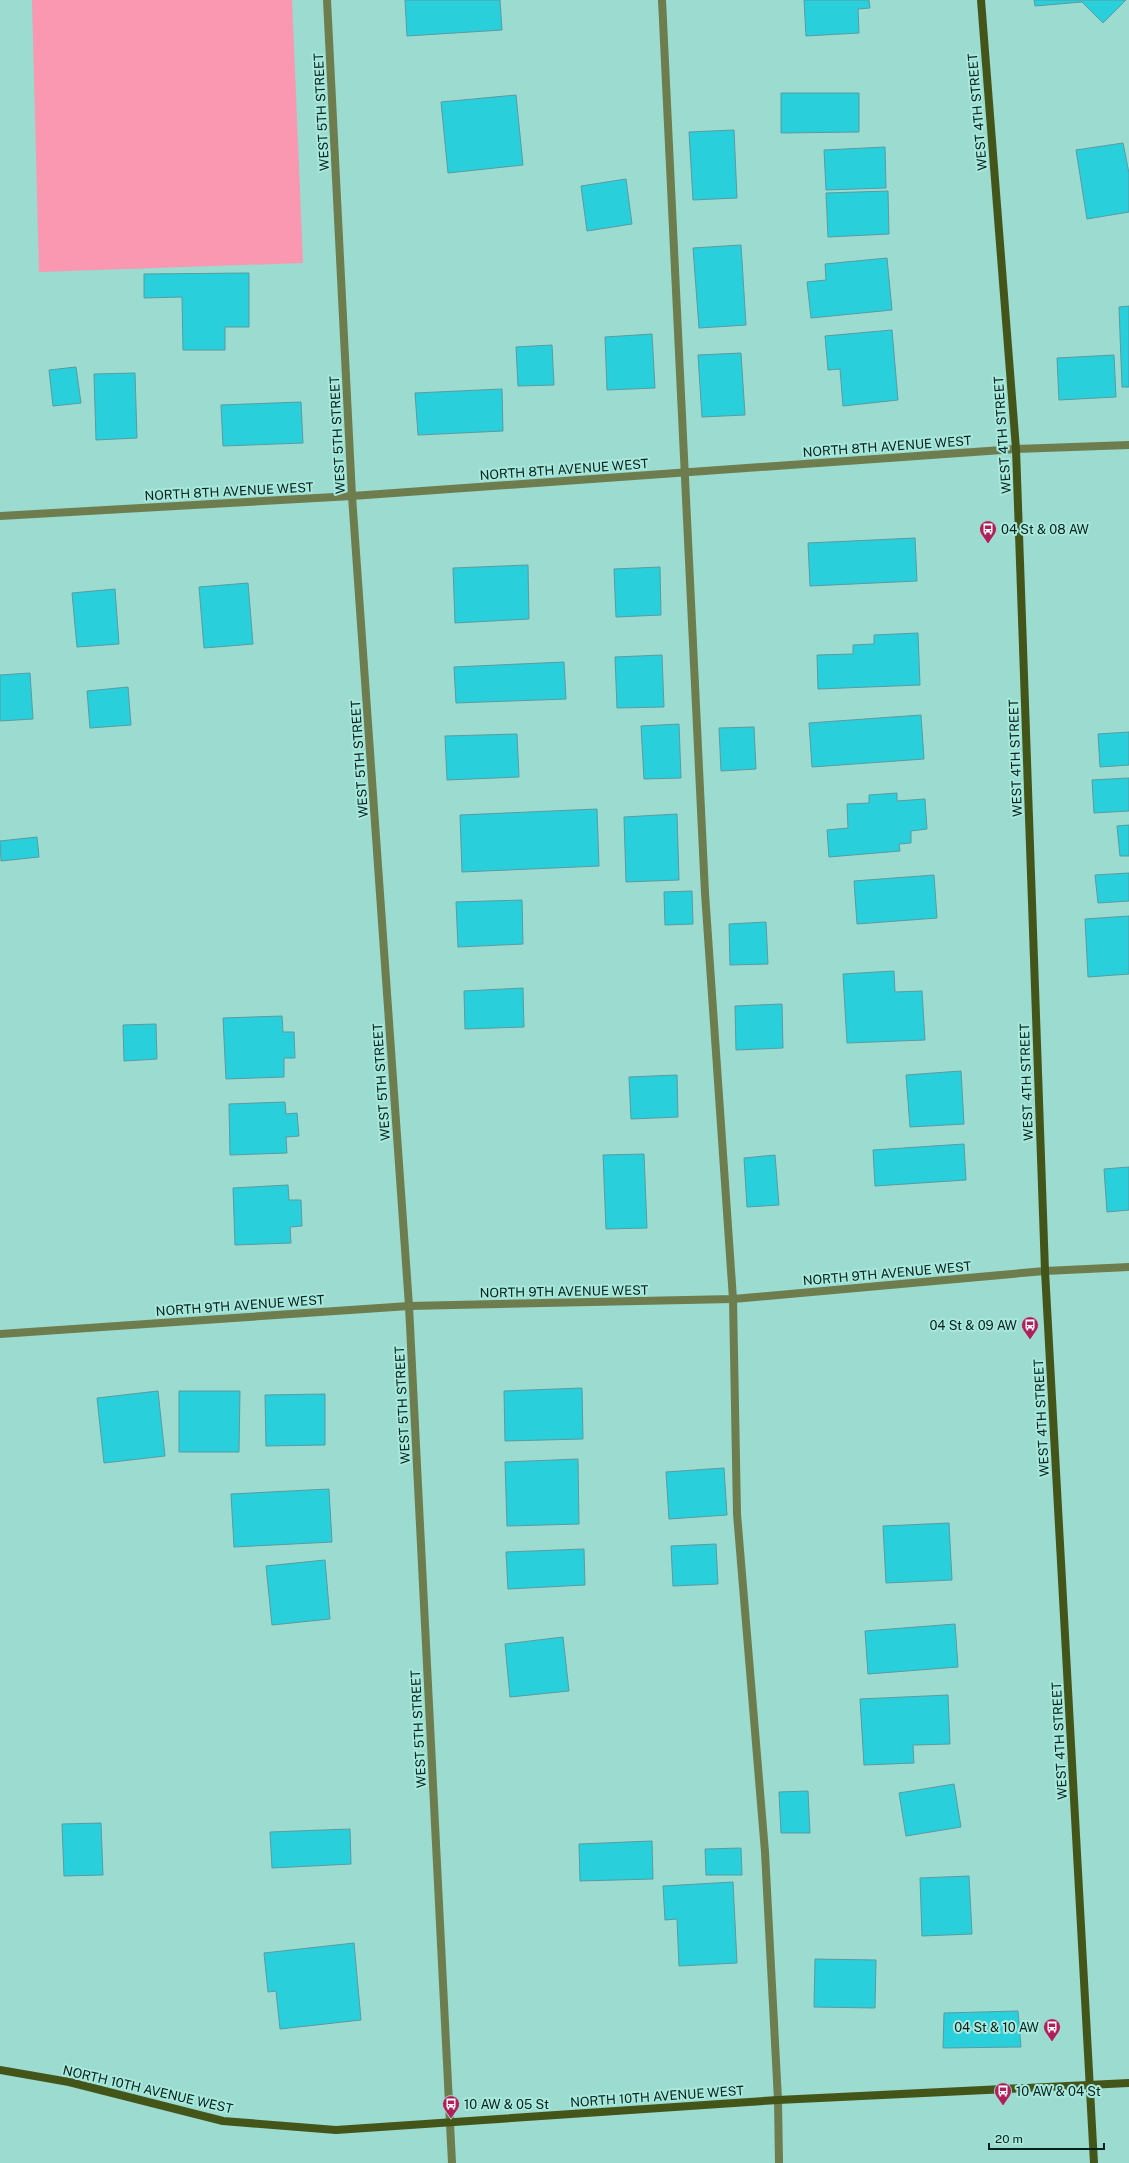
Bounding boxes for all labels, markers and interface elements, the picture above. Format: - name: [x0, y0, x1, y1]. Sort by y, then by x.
- street label: WEST 5TH STREET: [311, 52, 332, 171]
- street label: WEST 4TH STREET: [965, 52, 990, 171]
- street label: WEST 5TH STREET: [327, 375, 348, 494]
- street label: WEST 4TH STREET: [991, 375, 1014, 494]
- street label: NORTH 8TH AVENUE WEST: [802, 433, 972, 460]
- street label: NORTH 8TH AVENUE WEST: [479, 456, 649, 483]
- street label: NORTH 8TH AVENUE WEST: [144, 480, 314, 503]
- bus stop icon: 04 St & 08 AW: [978, 519, 998, 544]
- place label: 04 St & 08 AW: [1001, 522, 1089, 537]
- street label: WEST 5TH STREET: [348, 699, 371, 818]
- street label: WEST 4TH STREET: [1006, 699, 1025, 817]
- street label: WEST 5TH STREET: [370, 1022, 393, 1141]
- street label: WEST 4TH STREET: [1017, 1023, 1036, 1141]
- street label: NORTH 9TH AVENUE WEST: [802, 1259, 972, 1288]
- street label: NORTH 9TH AVENUE WEST: [479, 1283, 649, 1300]
- street label: NORTH 9TH AVENUE WEST: [155, 1292, 325, 1319]
- bus stop icon: 04 St & 09 AW: [1020, 1315, 1040, 1340]
- place label: 04 St & 09 AW: [929, 1318, 1018, 1333]
- street label: WEST 5TH STREET: [392, 1345, 413, 1464]
- street label: WEST 4TH STREET: [1031, 1358, 1052, 1477]
- street label: WEST 5TH STREET: [408, 1669, 429, 1788]
- street label: WEST 4TH STREET: [1049, 1681, 1070, 1800]
- bus stop icon: 04 St & 10 AW: [1042, 2017, 1062, 2042]
- place label: 04 St & 10 AW: [954, 2020, 1040, 2035]
- street label: NORTH 10TH AVENUE WEST: [61, 2063, 235, 2116]
- bus stop icon: 10 AW & 04 St: [993, 2081, 1013, 2106]
- street label: NORTH 10TH AVENUE WEST: [570, 2083, 745, 2110]
- place label: 10 AW & 04 St: [1016, 2084, 1101, 2099]
- bus stop icon: 10 AW & 05 St: [441, 2094, 461, 2119]
- place label: 10 AW & 05 St: [464, 2097, 549, 2112]
- scale bar: [989, 2125, 1104, 2151]
- text: 20 m: [995, 2132, 1023, 2146]

